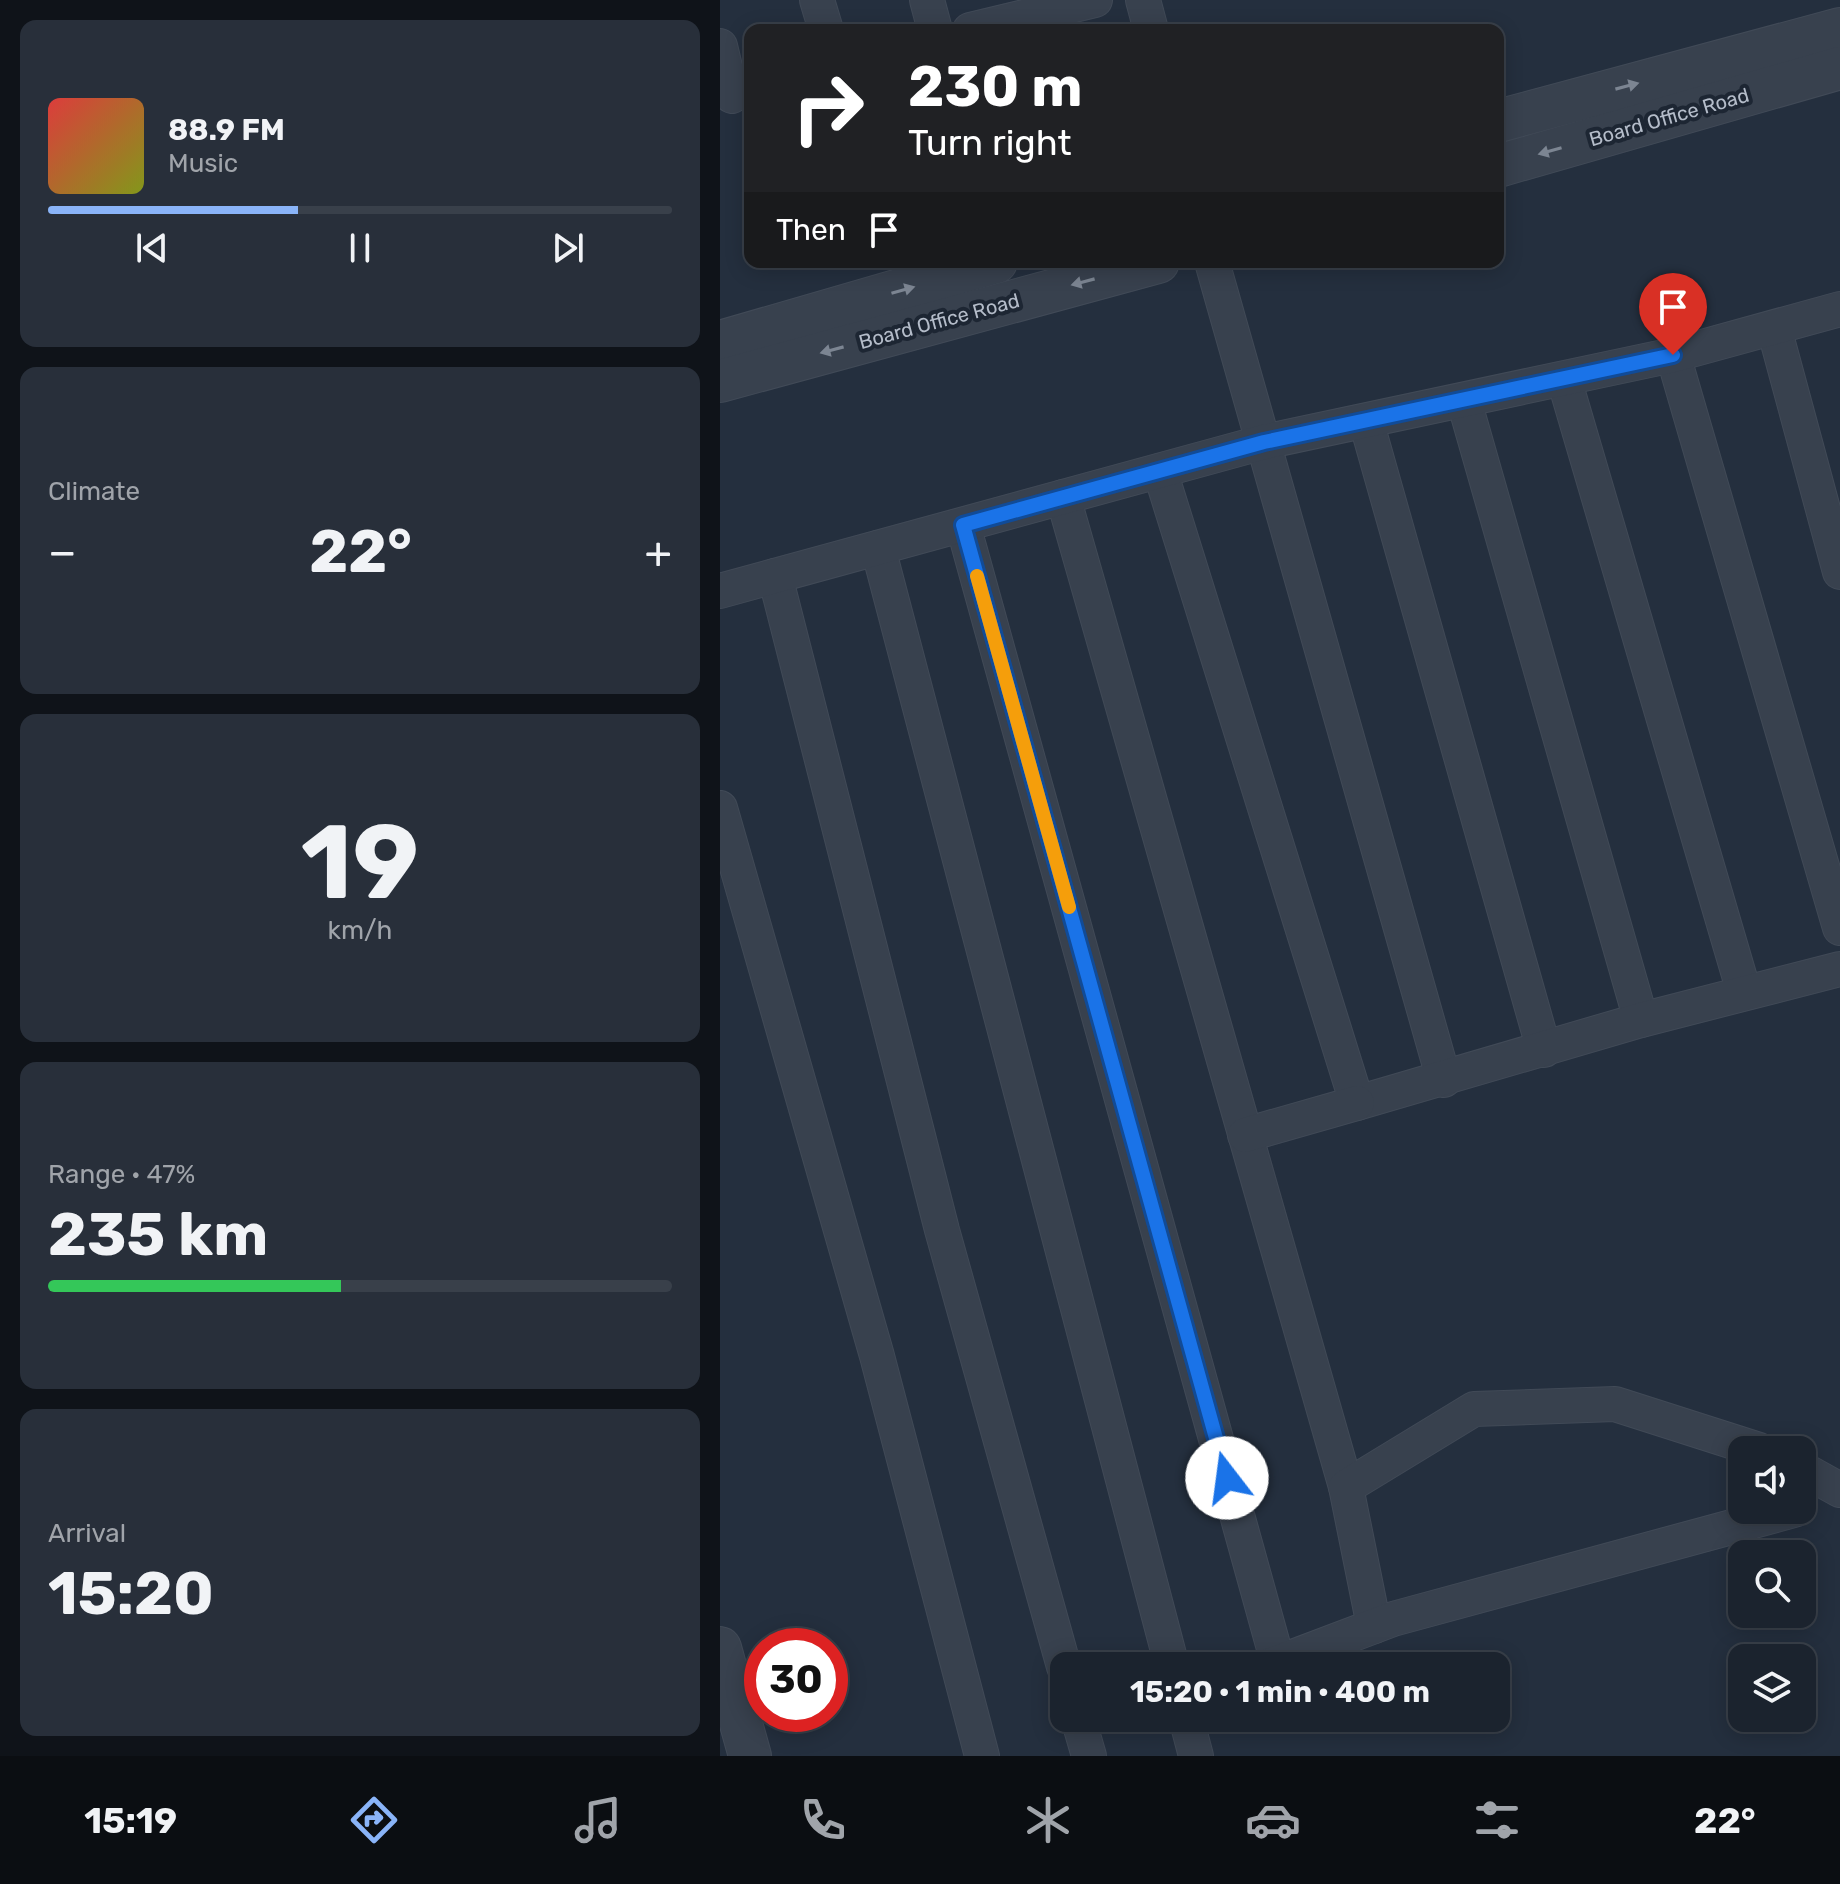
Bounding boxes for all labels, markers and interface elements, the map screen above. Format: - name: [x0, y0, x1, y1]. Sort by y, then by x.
- text: 230 m: [908, 54, 1083, 120]
- icon: right: [776, 56, 880, 160]
- one-way arrow: [1615, 80, 1640, 92]
- street label: Board Office Road: [1586, 83, 1752, 151]
- text: 88.9 FM: [168, 112, 285, 148]
- text: Turn right: [908, 121, 1072, 164]
- one-way arrow: [1537, 145, 1561, 158]
- text: Music: [168, 148, 238, 179]
- icon: arrive: [862, 208, 906, 252]
- text: Then: [776, 212, 846, 248]
- icon: previous: [130, 226, 174, 270]
- icon: pause: [338, 226, 382, 270]
- icon: next: [546, 226, 590, 270]
- pin: [1639, 273, 1707, 355]
- one-way arrow: [1070, 277, 1095, 289]
- one-way arrow: [891, 283, 915, 296]
- icon: arrive: [1651, 285, 1695, 329]
- street label: Board Office Road: [856, 288, 1022, 354]
- one-way arrow: [819, 345, 844, 357]
- text: Climate: [48, 476, 140, 507]
- text: 22°: [309, 516, 412, 587]
- text: −: [48, 526, 77, 578]
- text: +: [645, 526, 672, 578]
- text: 19: [301, 801, 419, 924]
- text: km/h: [328, 915, 392, 946]
- text: Range · 47%: [48, 1159, 195, 1190]
- text: 235 km: [48, 1199, 268, 1270]
- position arrow: [1185, 1436, 1269, 1520]
- map controls: [1728, 1436, 1816, 1732]
- button: sound: [1728, 1436, 1816, 1524]
- text: Arrival: [48, 1518, 126, 1549]
- button: search: [1728, 1540, 1816, 1628]
- text: 15:20: [48, 1558, 214, 1629]
- speed limit sign: 30: [744, 1628, 848, 1732]
- button: layers: [1728, 1644, 1816, 1732]
- text: 15:20 · 1 min · 400 m: [1130, 1674, 1430, 1710]
- icon: directions: [346, 1792, 402, 1848]
- icon: music: [570, 1792, 626, 1848]
- icon: phone: [795, 1792, 851, 1848]
- icon: climate: [1020, 1792, 1076, 1848]
- icon: car: [1245, 1792, 1301, 1848]
- icon: filters: [1469, 1792, 1525, 1848]
- text: 15:19: [84, 1799, 177, 1842]
- text: 22°: [1694, 1799, 1756, 1842]

